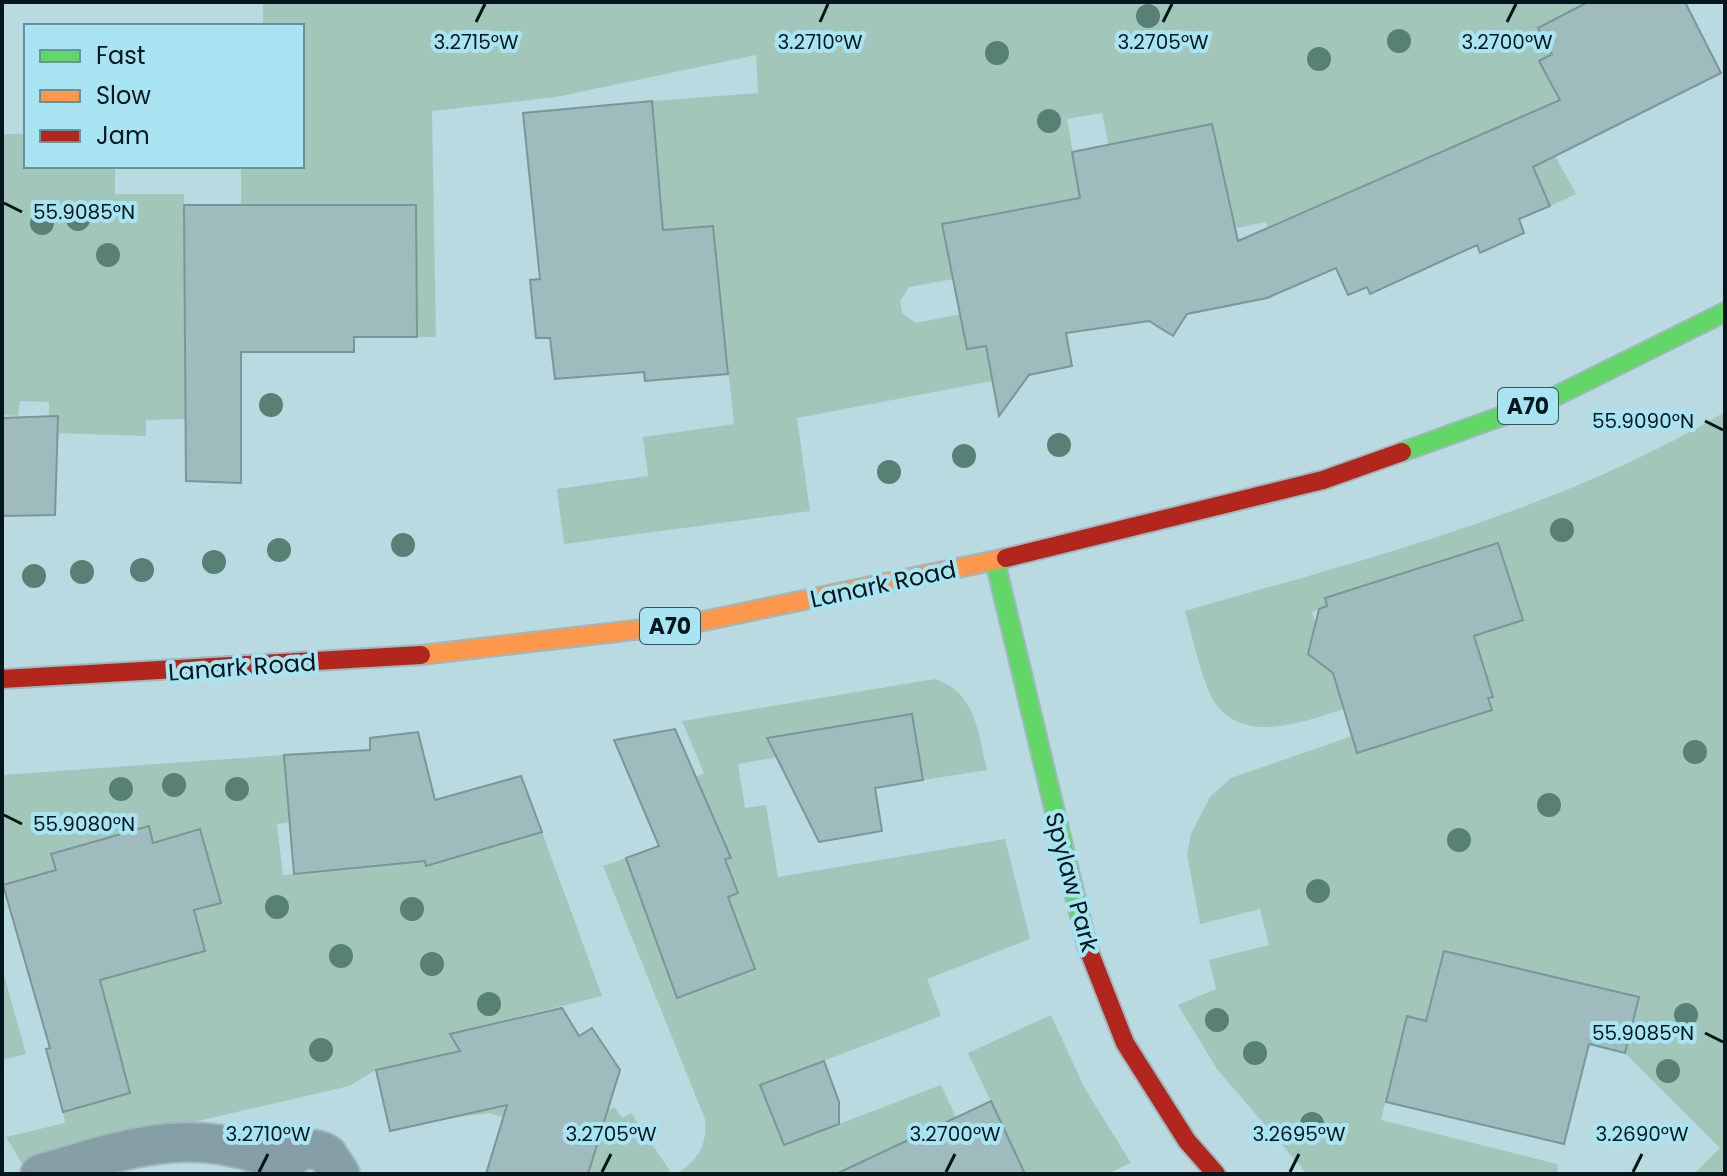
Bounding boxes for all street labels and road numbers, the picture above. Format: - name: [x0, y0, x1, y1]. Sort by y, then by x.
- road number: A70: [1498, 388, 1558, 424]
- street label: Lanark Road: [807, 552, 959, 616]
- road number: A70: [640, 608, 700, 644]
- street label: Lanark Road: [167, 645, 317, 689]
- street label: Spylaw Park: [1037, 808, 1107, 956]

